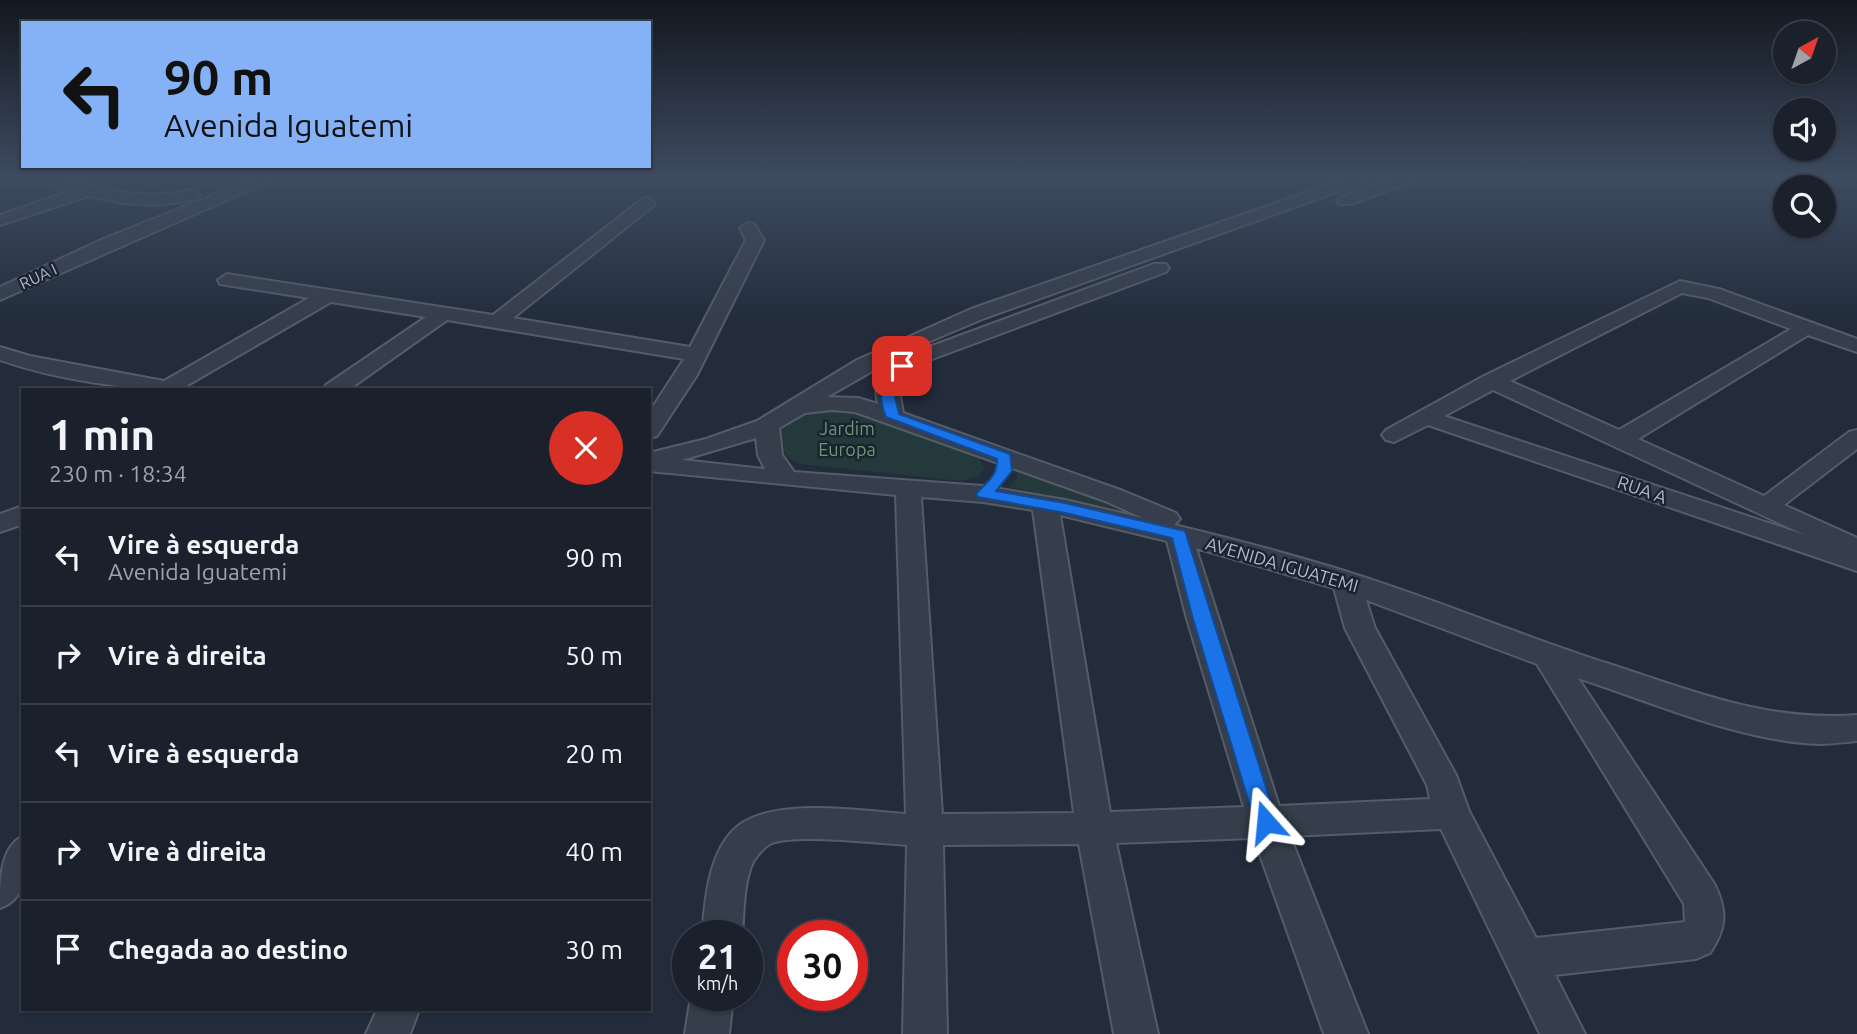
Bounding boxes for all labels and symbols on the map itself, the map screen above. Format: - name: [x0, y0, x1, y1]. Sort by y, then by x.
- north arrow: [1773, 21, 1836, 84]
- street label: RUA I: [17, 260, 59, 292]
- pin: [872, 336, 932, 396]
- park label: Jardim Europa: [818, 418, 876, 459]
- street label: RUA A: [1615, 471, 1670, 507]
- street label: AVENIDA IGUATEMI: [1204, 533, 1361, 595]
- position arrow: [1229, 785, 1303, 859]
- speed limit sign: 30: [777, 920, 868, 1011]

